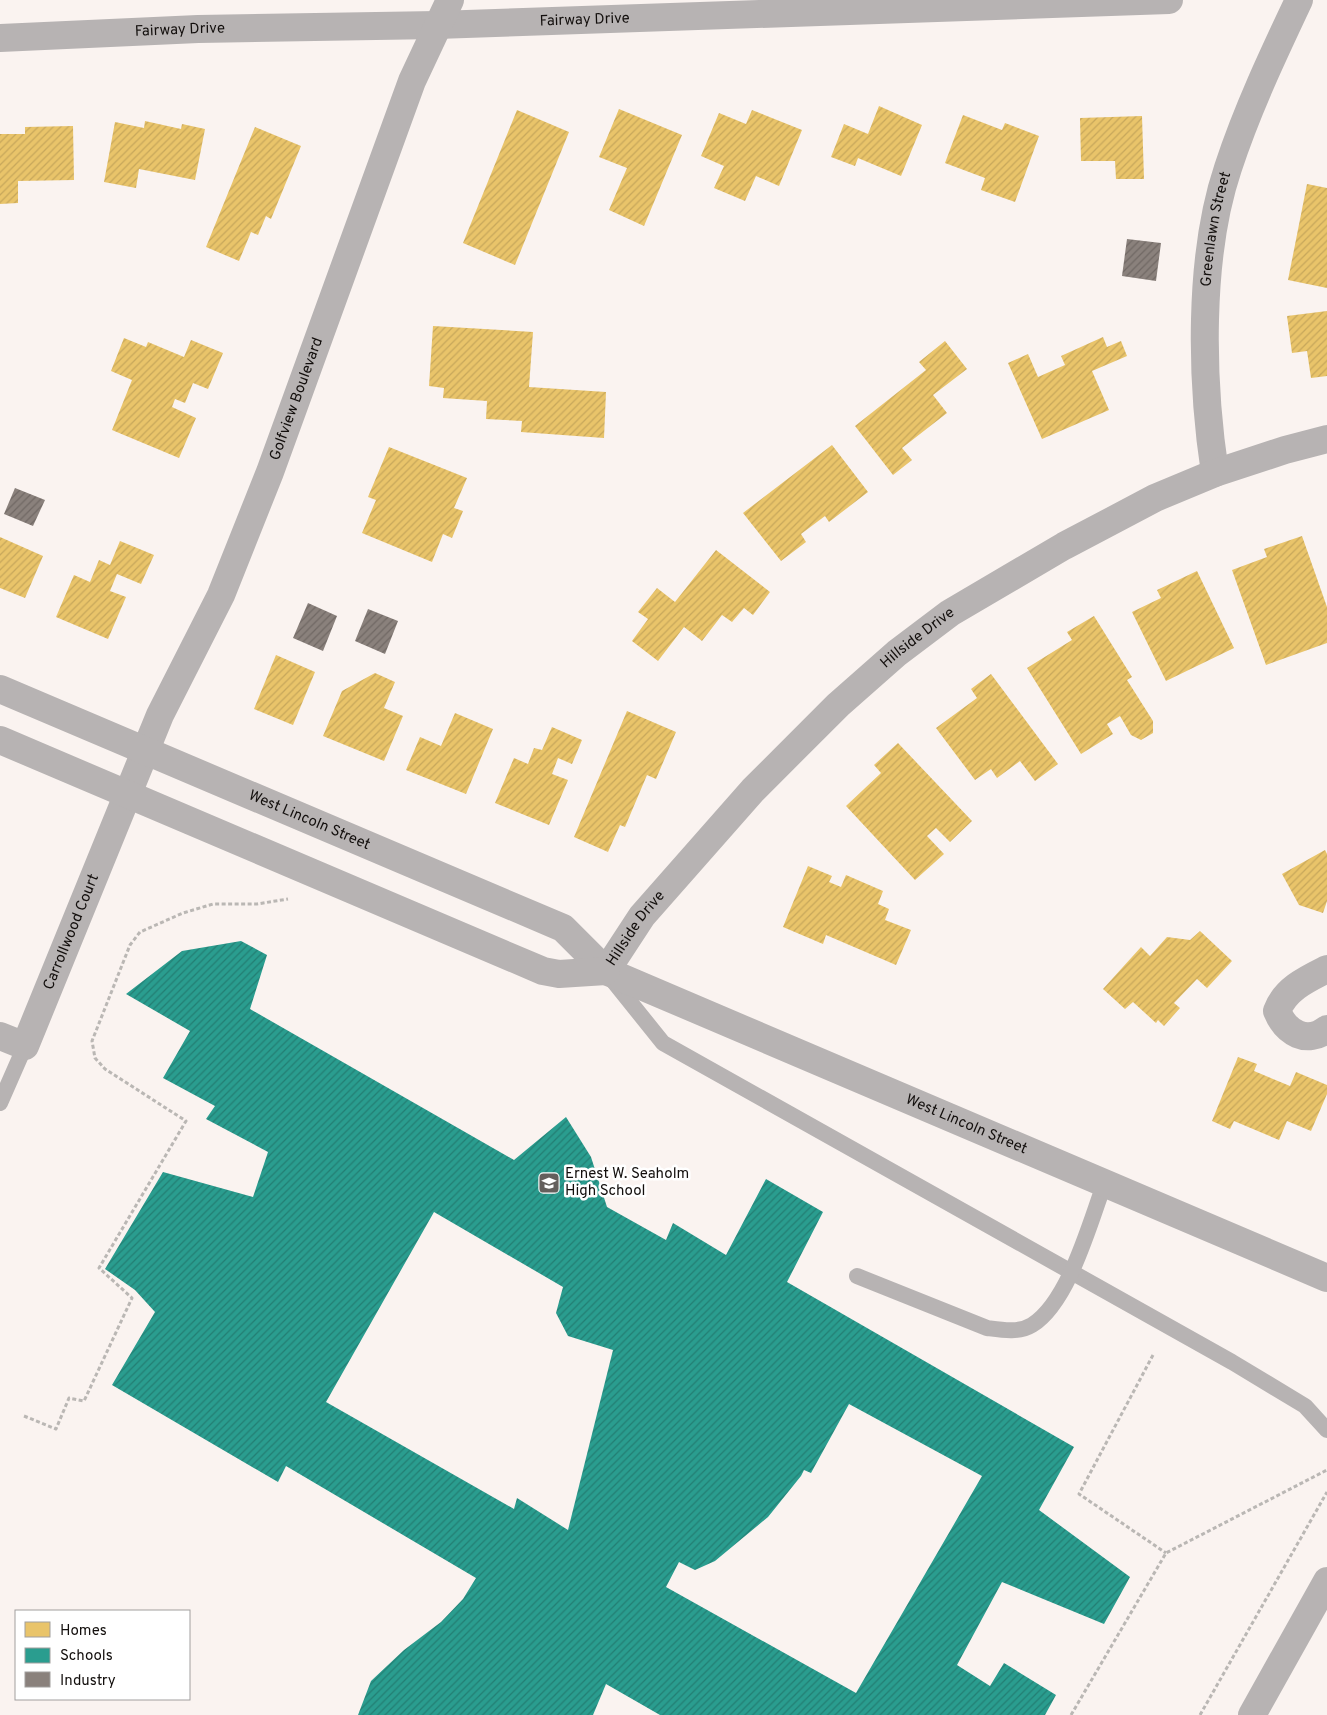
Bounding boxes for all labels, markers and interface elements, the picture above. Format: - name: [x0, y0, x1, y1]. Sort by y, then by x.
- street label: Fairway Drive: [539, 9, 630, 31]
- street label: Fairway Drive: [134, 19, 225, 41]
- street label: Greenlawn Street: [1197, 169, 1236, 288]
- street label: Golfview Boulevard: [265, 335, 328, 463]
- street label: Hillside Drive: [877, 603, 958, 673]
- street label: West Lincoln Street: [246, 786, 373, 855]
- street label: Carrollwood Court: [39, 871, 104, 993]
- street label: Hillside Drive: [602, 887, 669, 970]
- street label: West Lincoln Street: [903, 1090, 1030, 1159]
- place label: Ernest W. Seaholm High School: [565, 1165, 689, 1201]
- school or university icon: Ernest W. Seaholm High School: [537, 1171, 561, 1195]
- legend: [15, 1610, 190, 1700]
- text: Homes: [60, 1622, 107, 1641]
- text: Schools: [60, 1647, 113, 1666]
- text: Industry: [60, 1672, 116, 1691]

